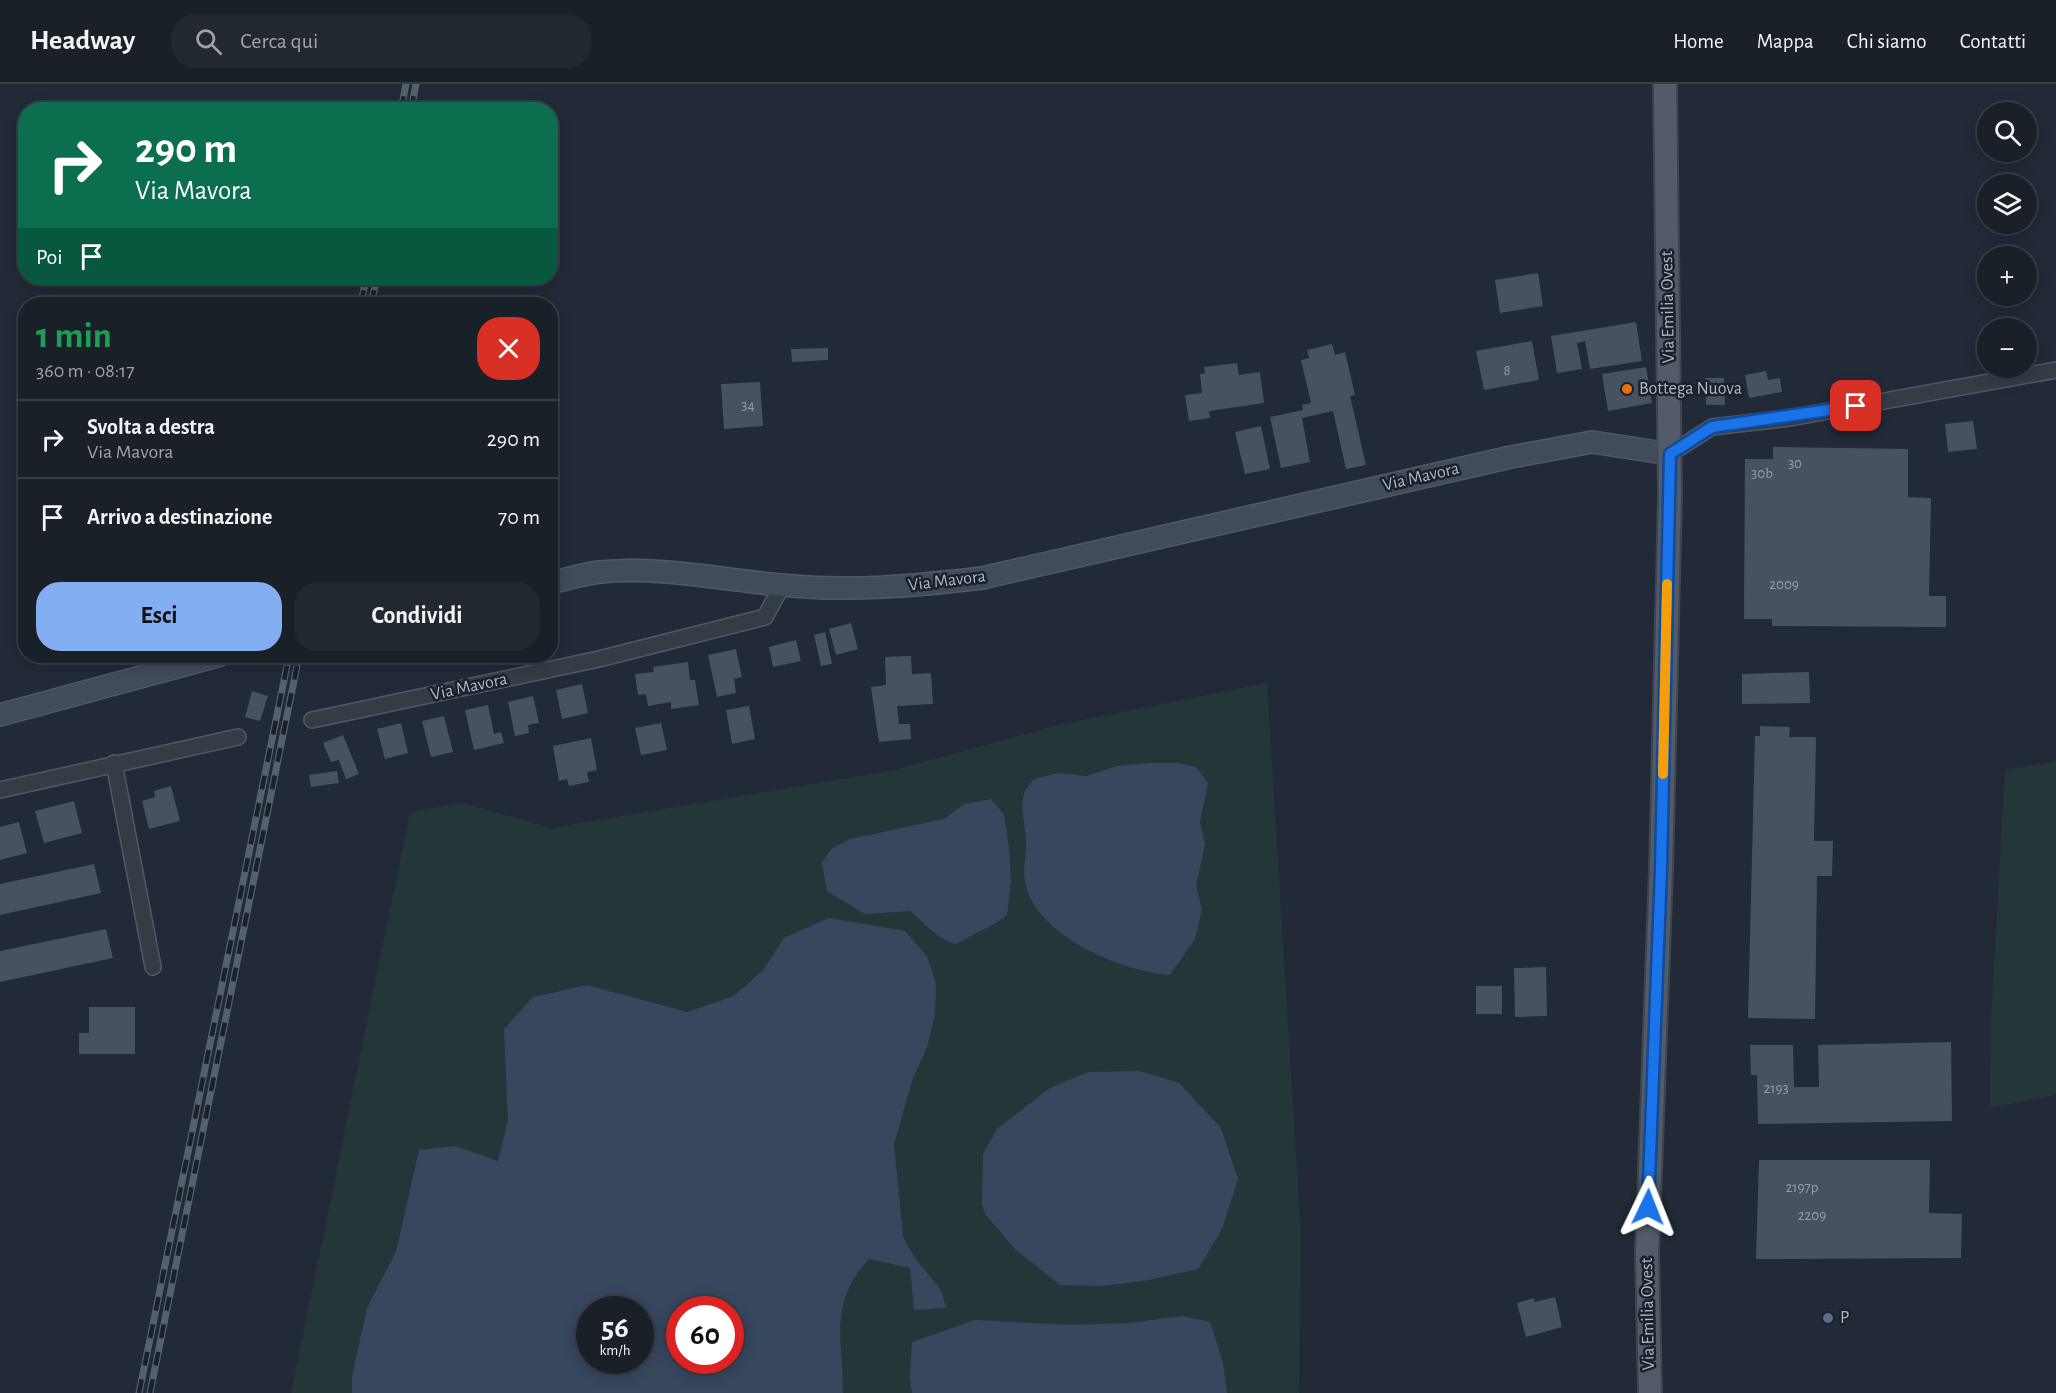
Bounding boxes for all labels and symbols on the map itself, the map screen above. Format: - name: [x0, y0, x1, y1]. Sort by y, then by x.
- street label: Via Emilia Ovest: [1658, 250, 1678, 363]
- house number: 8: [1503, 363, 1511, 378]
- place label: Bottega Nuova: [1639, 380, 1742, 398]
- pin: [1830, 380, 1881, 431]
- marker: Bottega Nuova: [1620, 382, 1634, 396]
- house number: 34: [741, 398, 755, 413]
- house number: 30: [1788, 456, 1802, 471]
- street label: Via Mavora: [1381, 459, 1461, 495]
- house number: 30b: [1751, 466, 1773, 481]
- street label: Via Mavora: [907, 567, 987, 595]
- house number: 2009: [1769, 577, 1799, 592]
- street label: Via Mavora: [429, 670, 509, 704]
- house number: 2193: [1763, 1081, 1789, 1096]
- position arrow: [1616, 1175, 1680, 1239]
- house number: 2197p: [1786, 1180, 1818, 1195]
- house number: 2209: [1798, 1208, 1826, 1223]
- street label: Via Emilia Ovest: [1638, 1257, 1658, 1370]
- speed limit sign: 60: [666, 1296, 744, 1374]
- place label: P: [1840, 1309, 1849, 1327]
- marker: P: [1821, 1311, 1835, 1325]

